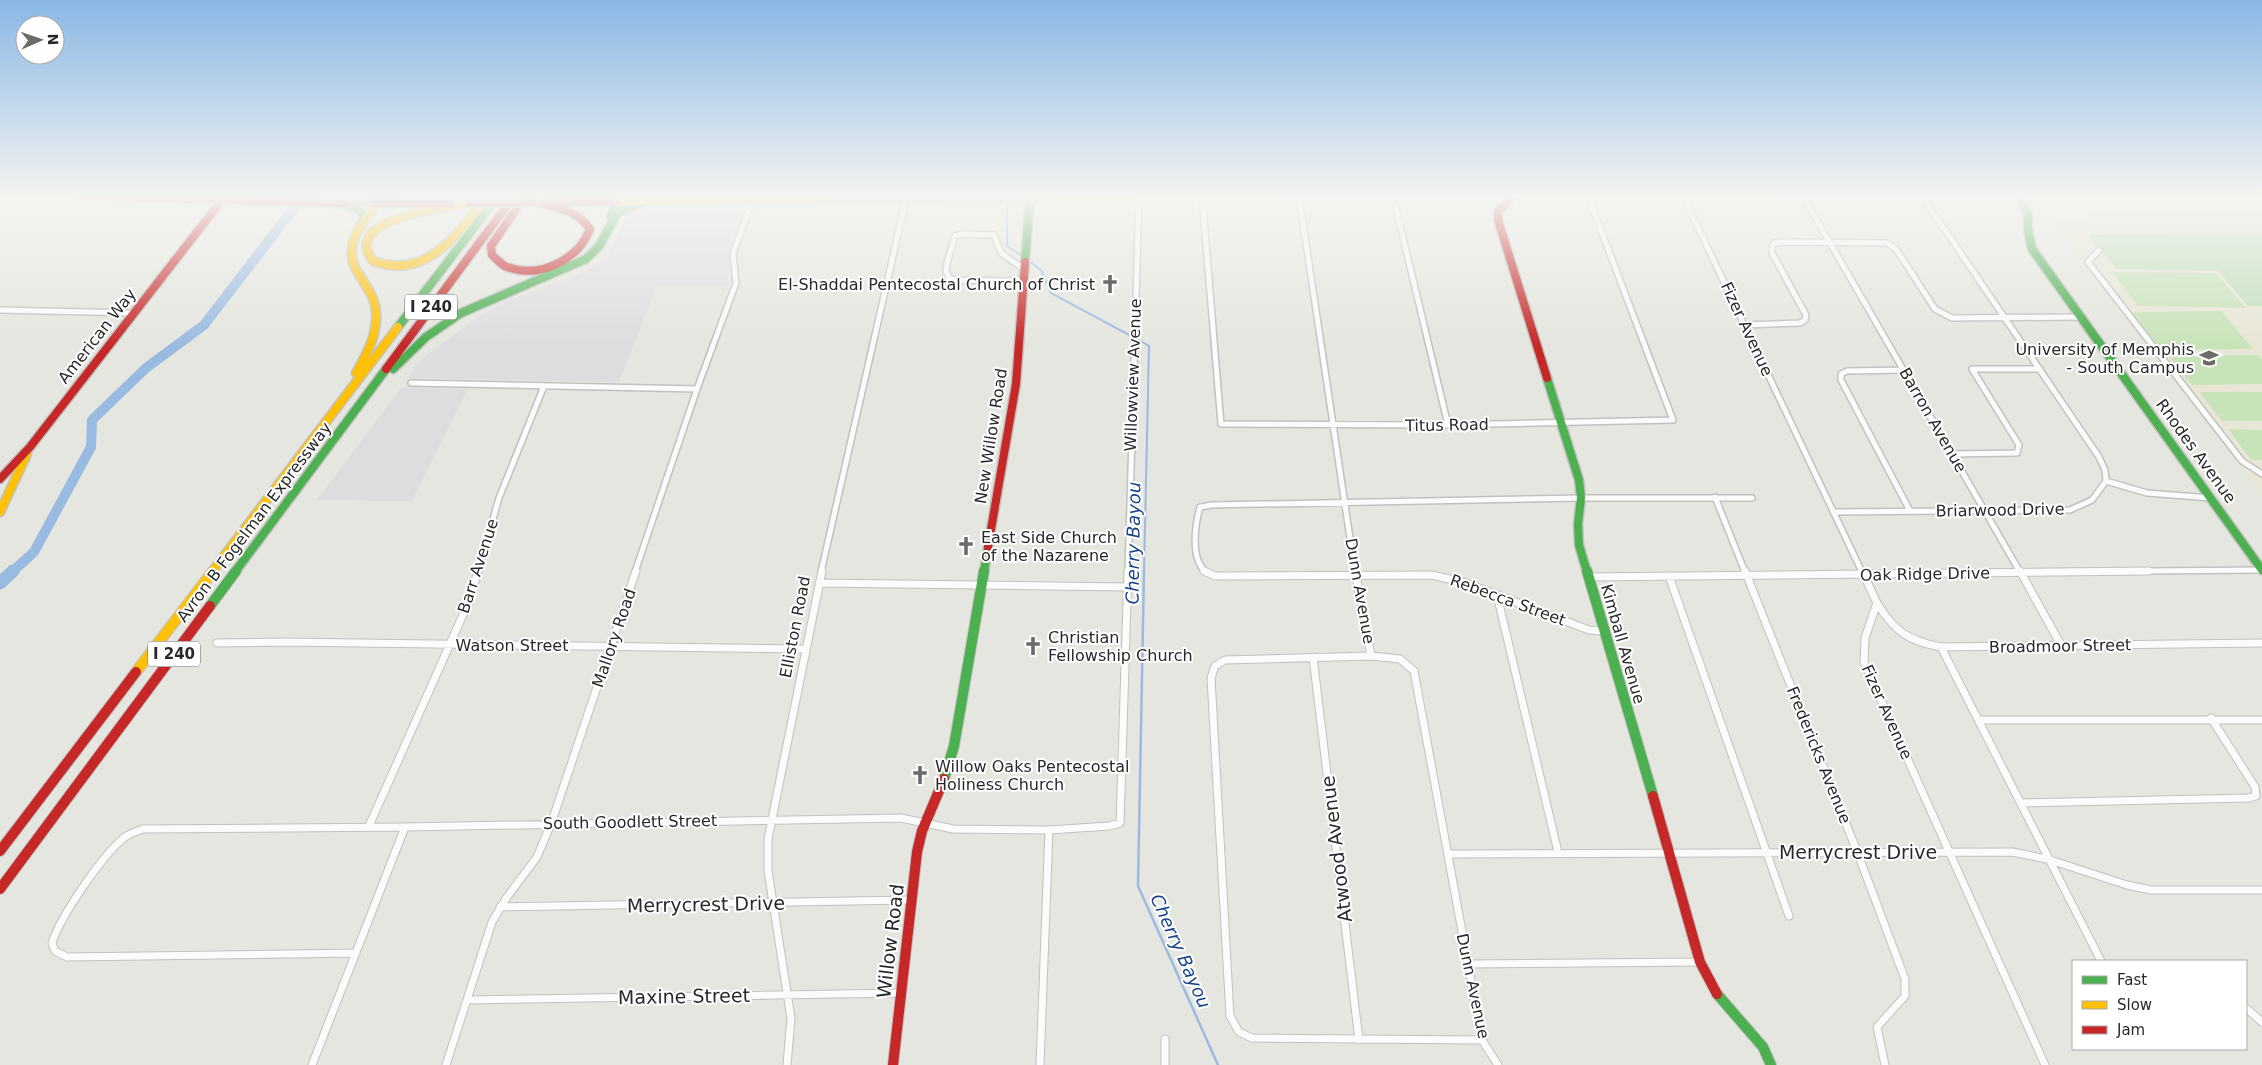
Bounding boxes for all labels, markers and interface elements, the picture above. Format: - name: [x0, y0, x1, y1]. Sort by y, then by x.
- north arrow: [15, 15, 65, 65]
- text: N: [45, 33, 61, 46]
- church icon: El-Shaddai Pentecostal Church of Christ: [1099, 273, 1121, 295]
- place label: El-Shaddai Pentecostal Church of Christ: [778, 275, 1095, 294]
- street label: Fizer Avenue: [1717, 279, 1777, 379]
- street label: American Way: [54, 285, 140, 387]
- road number: I 240: [405, 294, 457, 320]
- street label: Willowview Avenue: [1121, 298, 1145, 452]
- place label: University of Memphis - South Campus: [2015, 340, 2194, 377]
- school or university icon: University of Memphis - South Campus: [2198, 347, 2220, 369]
- street label: Barron Avenue: [1895, 364, 1971, 476]
- street label: New Willow Road: [971, 367, 1011, 505]
- street label: Rhodes Avenue: [2152, 395, 2240, 507]
- street label: Titus Road: [1404, 415, 1489, 435]
- street label: Avron B Fogelman Expressway: [173, 418, 335, 626]
- water label: Cherry Bayou: [1121, 481, 1145, 605]
- street label: Briarwood Drive: [1935, 499, 2065, 521]
- street label: Barr Avenue: [454, 516, 502, 616]
- place label: East Side Church of the Nazarene: [981, 528, 1117, 565]
- church icon: East Side Church of the Nazarene: [955, 535, 977, 557]
- street label: Dunn Avenue: [1341, 537, 1379, 645]
- street label: Oak Ridge Drive: [1860, 563, 1990, 585]
- street label: Rebecca Street: [1448, 570, 1568, 630]
- street label: Elliston Road: [776, 575, 814, 679]
- street label: Kimball Avenue: [1597, 582, 1649, 706]
- street label: Mallory Road: [588, 586, 640, 690]
- place label: Christian Fellowship Church: [1048, 628, 1193, 665]
- church icon: Christian Fellowship Church: [1022, 635, 1044, 657]
- street label: Broadmoor Street: [1989, 635, 2131, 657]
- street label: Watson Street: [456, 636, 568, 655]
- road number: I 240: [148, 642, 200, 666]
- street label: Fizer Avenue: [1858, 662, 1916, 762]
- street label: Fredericks Avenue: [1783, 684, 1855, 826]
- place label: Willow Oaks Pentecostal Holiness Church: [935, 757, 1129, 794]
- church icon: Willow Oaks Pentecostal Holiness Church: [909, 764, 931, 786]
- street label: Atwood Avenue: [1316, 774, 1356, 924]
- street label: South Goodlett Street: [543, 811, 717, 833]
- street label: Merrycrest Drive: [1779, 841, 1937, 863]
- street label: Willow Road: [872, 883, 908, 999]
- water label: Cherry Bayou: [1146, 891, 1216, 1011]
- street label: Merrycrest Drive: [627, 892, 785, 916]
- street label: Dunn Avenue: [1453, 932, 1493, 1040]
- legend: [2072, 960, 2247, 1050]
- text: Fast: [2117, 971, 2147, 989]
- street label: Maxine Street: [618, 984, 750, 1008]
- text: Slow: [2117, 996, 2152, 1014]
- text: Jam: [2116, 1021, 2145, 1039]

